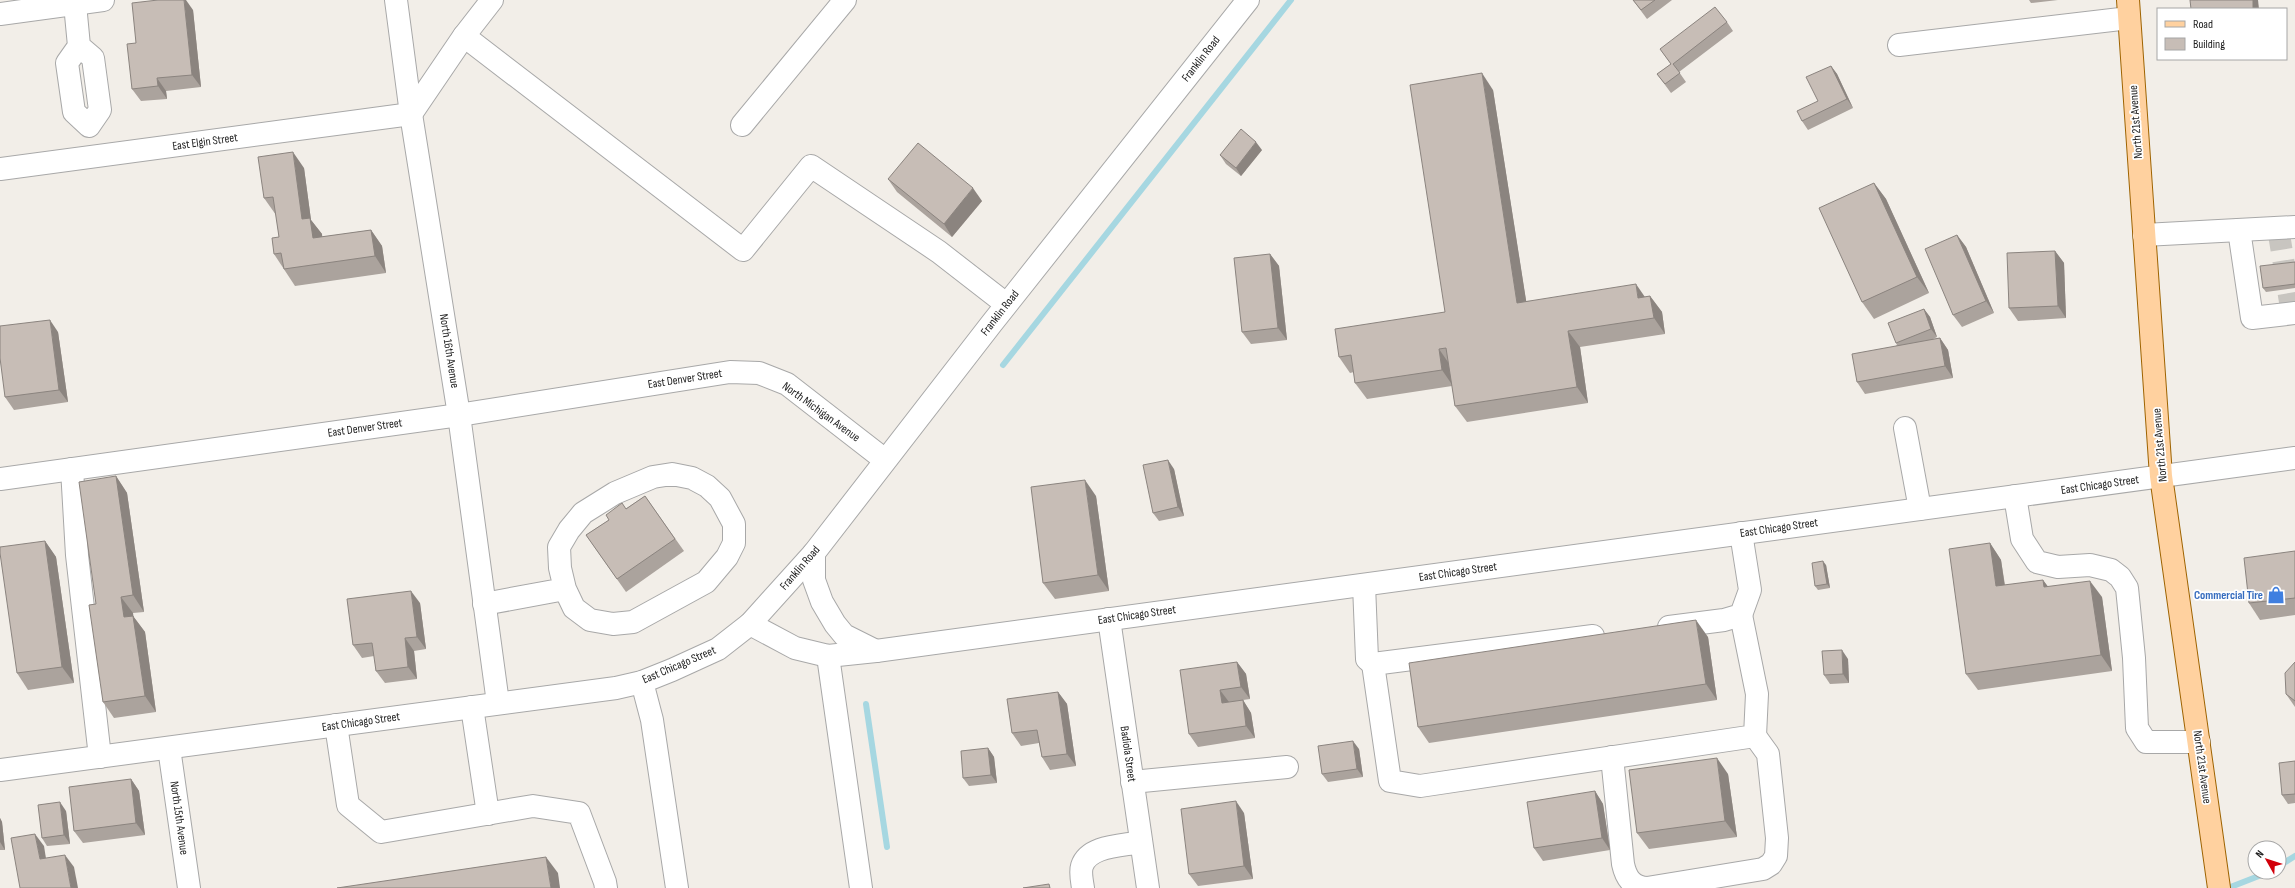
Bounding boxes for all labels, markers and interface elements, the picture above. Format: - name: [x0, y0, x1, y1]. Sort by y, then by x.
- legend: [2157, 8, 2287, 60]
- text: Road: [2193, 17, 2213, 32]
- street label: Franklin Road: [1179, 33, 1223, 85]
- text: Building: [2193, 37, 2225, 52]
- street label: North 21st Avenue: [2126, 85, 2146, 159]
- street label: East Elgin Street: [171, 130, 239, 154]
- street label: Franklin Road: [978, 287, 1022, 339]
- street label: North 16th Avenue: [436, 313, 462, 389]
- street label: East Denver Street: [647, 366, 724, 392]
- street label: North Michigan Avenue: [779, 379, 863, 445]
- street label: North 21st Avenue: [2149, 407, 2171, 482]
- street label: East Denver Street: [327, 415, 404, 441]
- street label: East Chicago Street: [2060, 472, 2140, 498]
- street label: East Chicago Street: [1739, 515, 1819, 541]
- street label: Franklin Road: [777, 543, 823, 593]
- street label: East Chicago Street: [1418, 559, 1498, 585]
- shop icon: Commercial Tire: [2266, 585, 2286, 605]
- place label: Commercial Tire: [2194, 588, 2263, 603]
- street label: East Chicago Street: [1097, 602, 1177, 628]
- street label: East Chicago Street: [640, 643, 718, 687]
- street label: East Chicago Street: [321, 709, 401, 735]
- street label: Badiola Street: [1117, 725, 1139, 783]
- street label: North 21st Avenue: [2189, 729, 2215, 805]
- street label: North 15th Avenue: [166, 780, 192, 856]
- north arrow: [2247, 840, 2287, 880]
- text: N: [2253, 848, 2267, 860]

